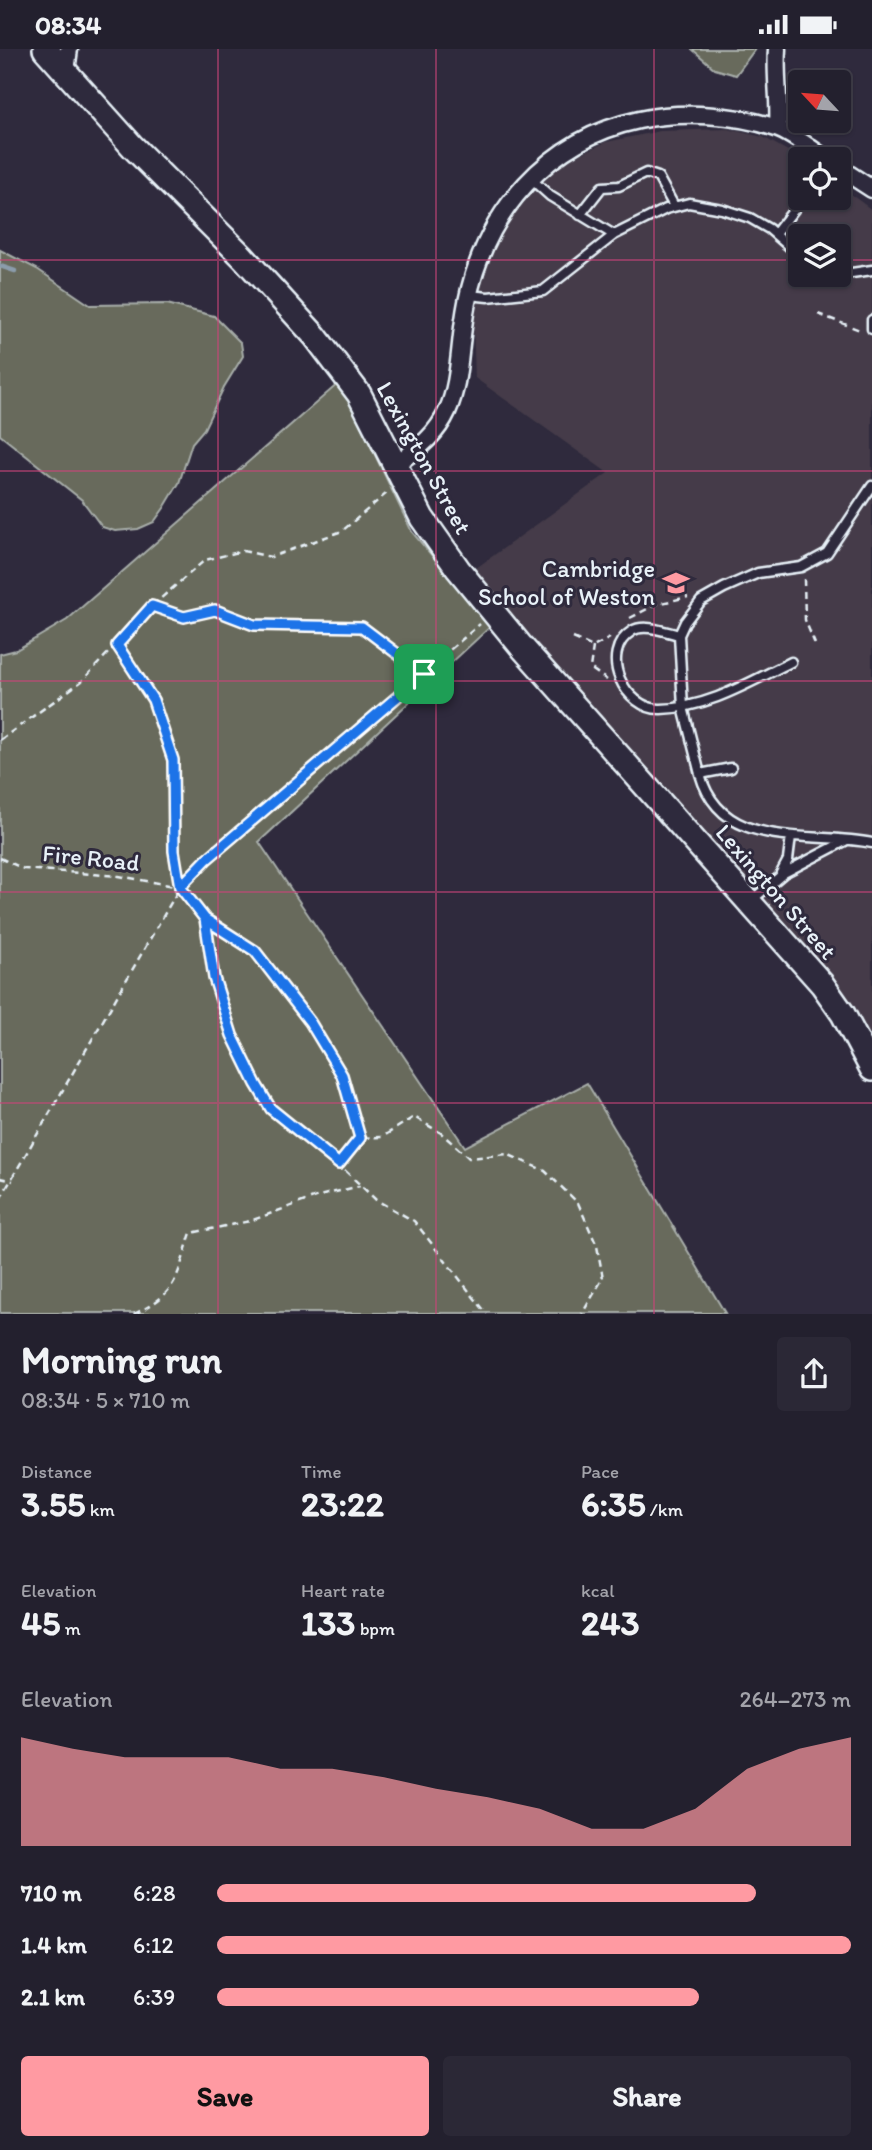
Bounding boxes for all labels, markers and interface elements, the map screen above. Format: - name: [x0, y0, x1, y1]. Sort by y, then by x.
- text: 08:34: [35, 9, 101, 41]
- north arrow: [788, 70, 850, 133]
- map controls: [788, 70, 851, 287]
- button: locate: [788, 147, 851, 210]
- button: layers: [788, 224, 851, 287]
- street label: Lexington Street: [371, 376, 478, 539]
- place label: Cambridge School of Weston: [478, 554, 655, 611]
- school or university icon: Cambridge School of Weston: [661, 568, 691, 598]
- pin: [394, 644, 454, 704]
- icon: arrive: [405, 655, 443, 693]
- street label: Lexington Street: [710, 818, 843, 965]
- street label: Fire Road: [41, 838, 141, 877]
- text: Morning run: [21, 1337, 222, 1383]
- button: share: [777, 1337, 851, 1411]
- text: 08:34 · 5 × 710 m: [21, 1386, 190, 1414]
- text: Distance: [21, 1460, 92, 1483]
- text: Time: [301, 1460, 342, 1483]
- text: Pace: [581, 1460, 619, 1483]
- text: 3.55: [21, 1483, 85, 1525]
- text: 23:22: [301, 1483, 384, 1525]
- text: 6:35: [581, 1483, 646, 1525]
- text: km: [85, 1498, 115, 1521]
- text: /km: [646, 1498, 683, 1521]
- text: Elevation: [21, 1579, 97, 1602]
- text: Heart rate: [301, 1579, 385, 1602]
- text: kcal: [581, 1579, 615, 1602]
- text: 45: [21, 1602, 60, 1644]
- text: 133: [301, 1602, 355, 1644]
- text: 243: [581, 1602, 640, 1644]
- text: m: [60, 1617, 81, 1640]
- text: bpm: [355, 1617, 395, 1640]
- text: Elevation: [21, 1685, 112, 1713]
- text: 264–273 m: [740, 1685, 851, 1713]
- text: 710 m: [21, 1879, 82, 1907]
- text: 6:28: [133, 1879, 176, 1907]
- text: 1.4 km: [21, 1931, 87, 1959]
- text: 6:12: [133, 1931, 174, 1959]
- text: 2.1 km: [21, 1983, 85, 2011]
- text: 6:39: [133, 1983, 175, 2011]
- button: Save: [21, 2056, 429, 2136]
- button: Share: [443, 2056, 851, 2136]

